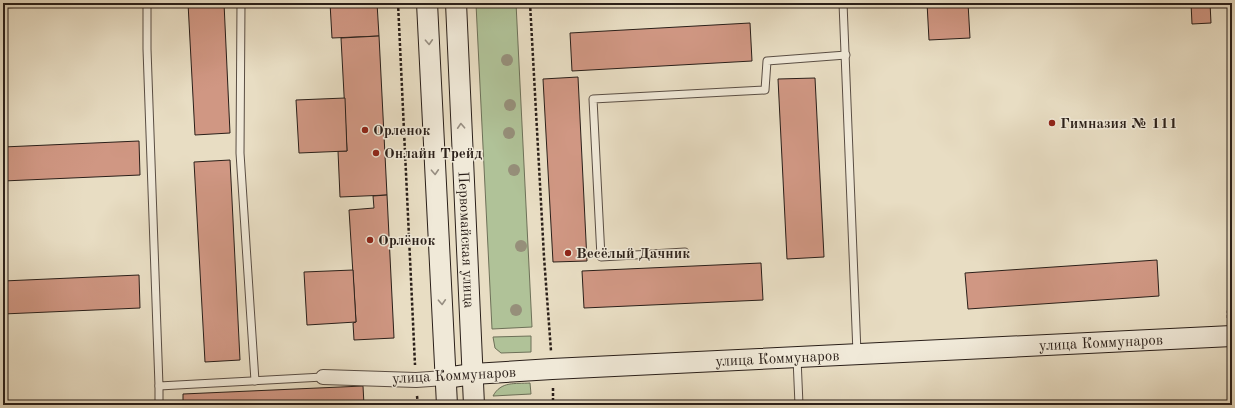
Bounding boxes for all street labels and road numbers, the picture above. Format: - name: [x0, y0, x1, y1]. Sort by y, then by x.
- street label: Первомайская улица: [455, 171, 476, 309]
- street label: улица Коммунаров: [1039, 333, 1163, 354]
- street label: улица Коммунаров: [715, 349, 840, 370]
- street label: улица Коммунаров: [392, 366, 516, 387]

